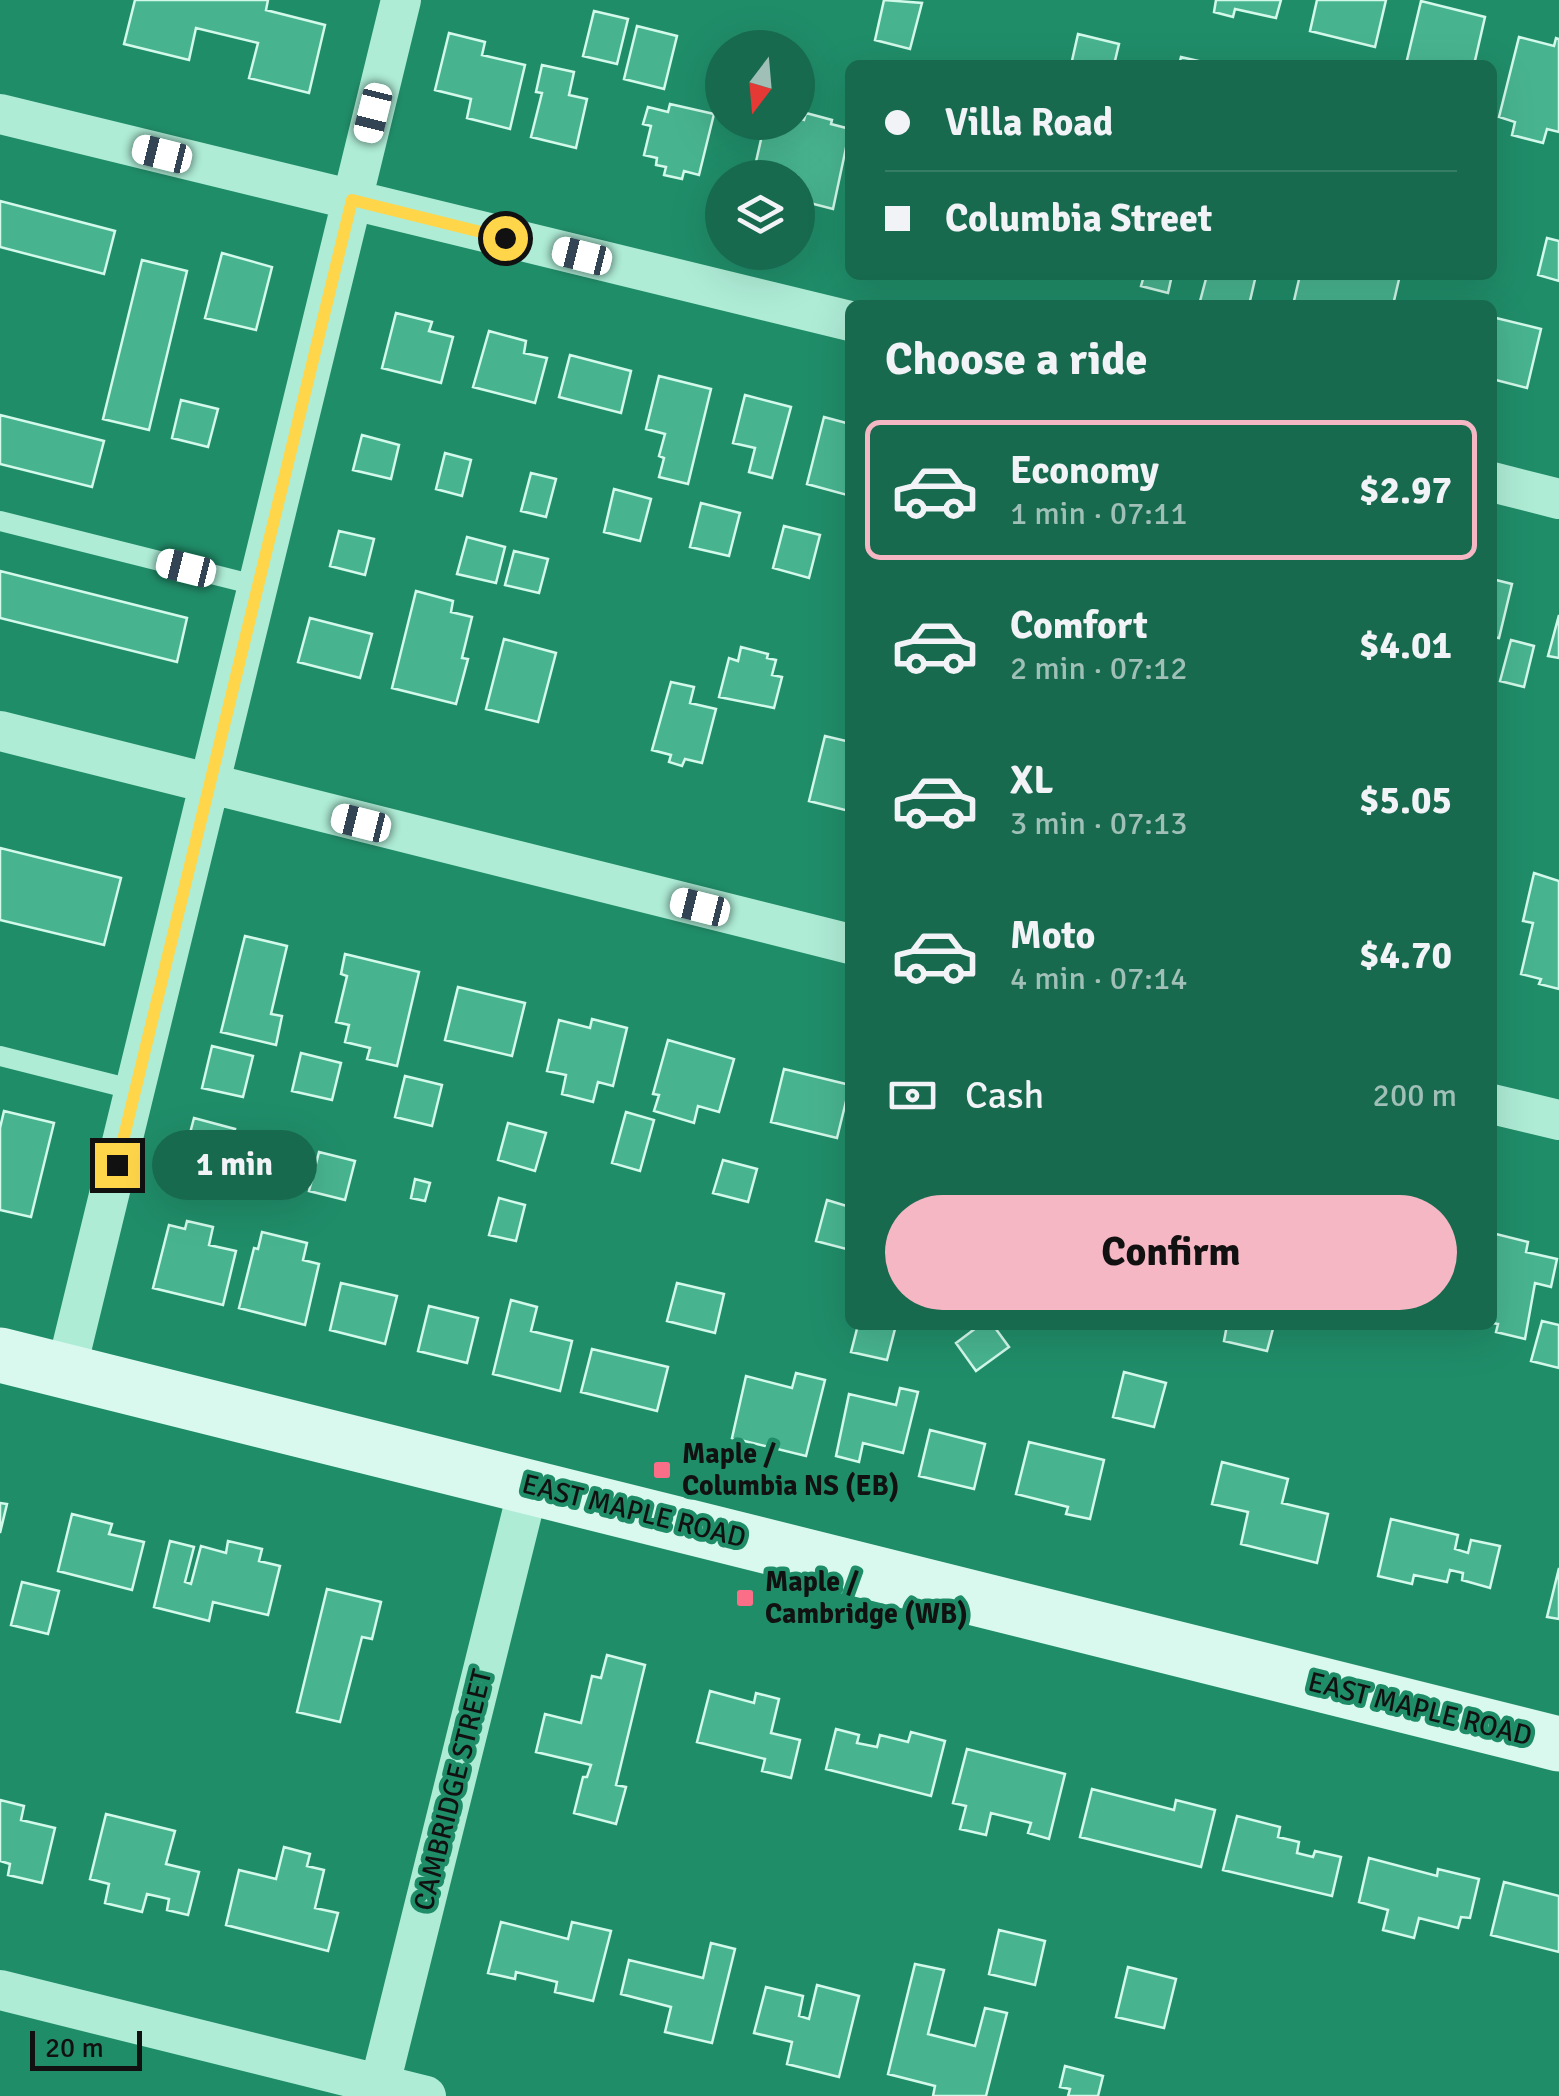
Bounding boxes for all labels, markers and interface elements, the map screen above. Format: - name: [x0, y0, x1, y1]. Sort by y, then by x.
- north arrow: [705, 30, 815, 140]
- map controls: [705, 30, 815, 270]
- car: [351, 80, 395, 146]
- text: Villa Road: [945, 99, 1113, 146]
- car: [129, 132, 195, 176]
- button: layers: [705, 160, 815, 270]
- text: Columbia Street: [945, 195, 1212, 242]
- route start: [483, 216, 528, 261]
- car: [549, 234, 615, 278]
- text: Choose a ride: [885, 332, 1148, 387]
- icon: car: [890, 445, 980, 535]
- text: Economy: [1010, 447, 1159, 494]
- text: $2.97: [1359, 467, 1452, 514]
- text: 1 min · 07:11: [1010, 494, 1188, 533]
- car: [153, 546, 219, 590]
- icon: car: [890, 600, 980, 690]
- text: Comfort: [1010, 602, 1148, 649]
- text: $4.01: [1359, 622, 1452, 669]
- text: 2 min · 07:12: [1010, 649, 1188, 688]
- icon: car: [890, 755, 980, 845]
- text: XL: [1010, 757, 1053, 804]
- text: $5.05: [1359, 777, 1452, 824]
- car: [328, 801, 394, 845]
- text: 3 min · 07:13: [1010, 804, 1188, 843]
- car: [667, 885, 733, 929]
- icon: car: [890, 910, 980, 1000]
- text: Moto: [1010, 912, 1095, 959]
- text: $4.70: [1359, 932, 1452, 979]
- text: 4 min · 07:14: [1010, 959, 1188, 998]
- icon: cash: [885, 1068, 940, 1123]
- text: Cash: [965, 1072, 1044, 1119]
- text: 200 m: [1373, 1076, 1457, 1115]
- callout: 1 min: [152, 1130, 317, 1200]
- route end: [95, 1143, 140, 1188]
- text: 1 min: [196, 1145, 273, 1184]
- button: Confirm: [885, 1195, 1457, 1310]
- place label: Maple / Columbia NS (EB): [682, 1437, 899, 1503]
- marker: Maple / Columbia NS (EB): [651, 1459, 673, 1481]
- street label: EAST MAPLE ROAD: [519, 1467, 749, 1555]
- place label: Maple / Cambridge (WB): [765, 1565, 968, 1631]
- marker: Maple / Cambridge (WB): [734, 1587, 756, 1609]
- street label: EAST MAPLE ROAD: [1305, 1665, 1535, 1753]
- street label: CAMBRIDGE STREET: [407, 1666, 500, 1914]
- scale bar: [30, 2026, 142, 2070]
- text: 20 m: [45, 2031, 104, 2065]

